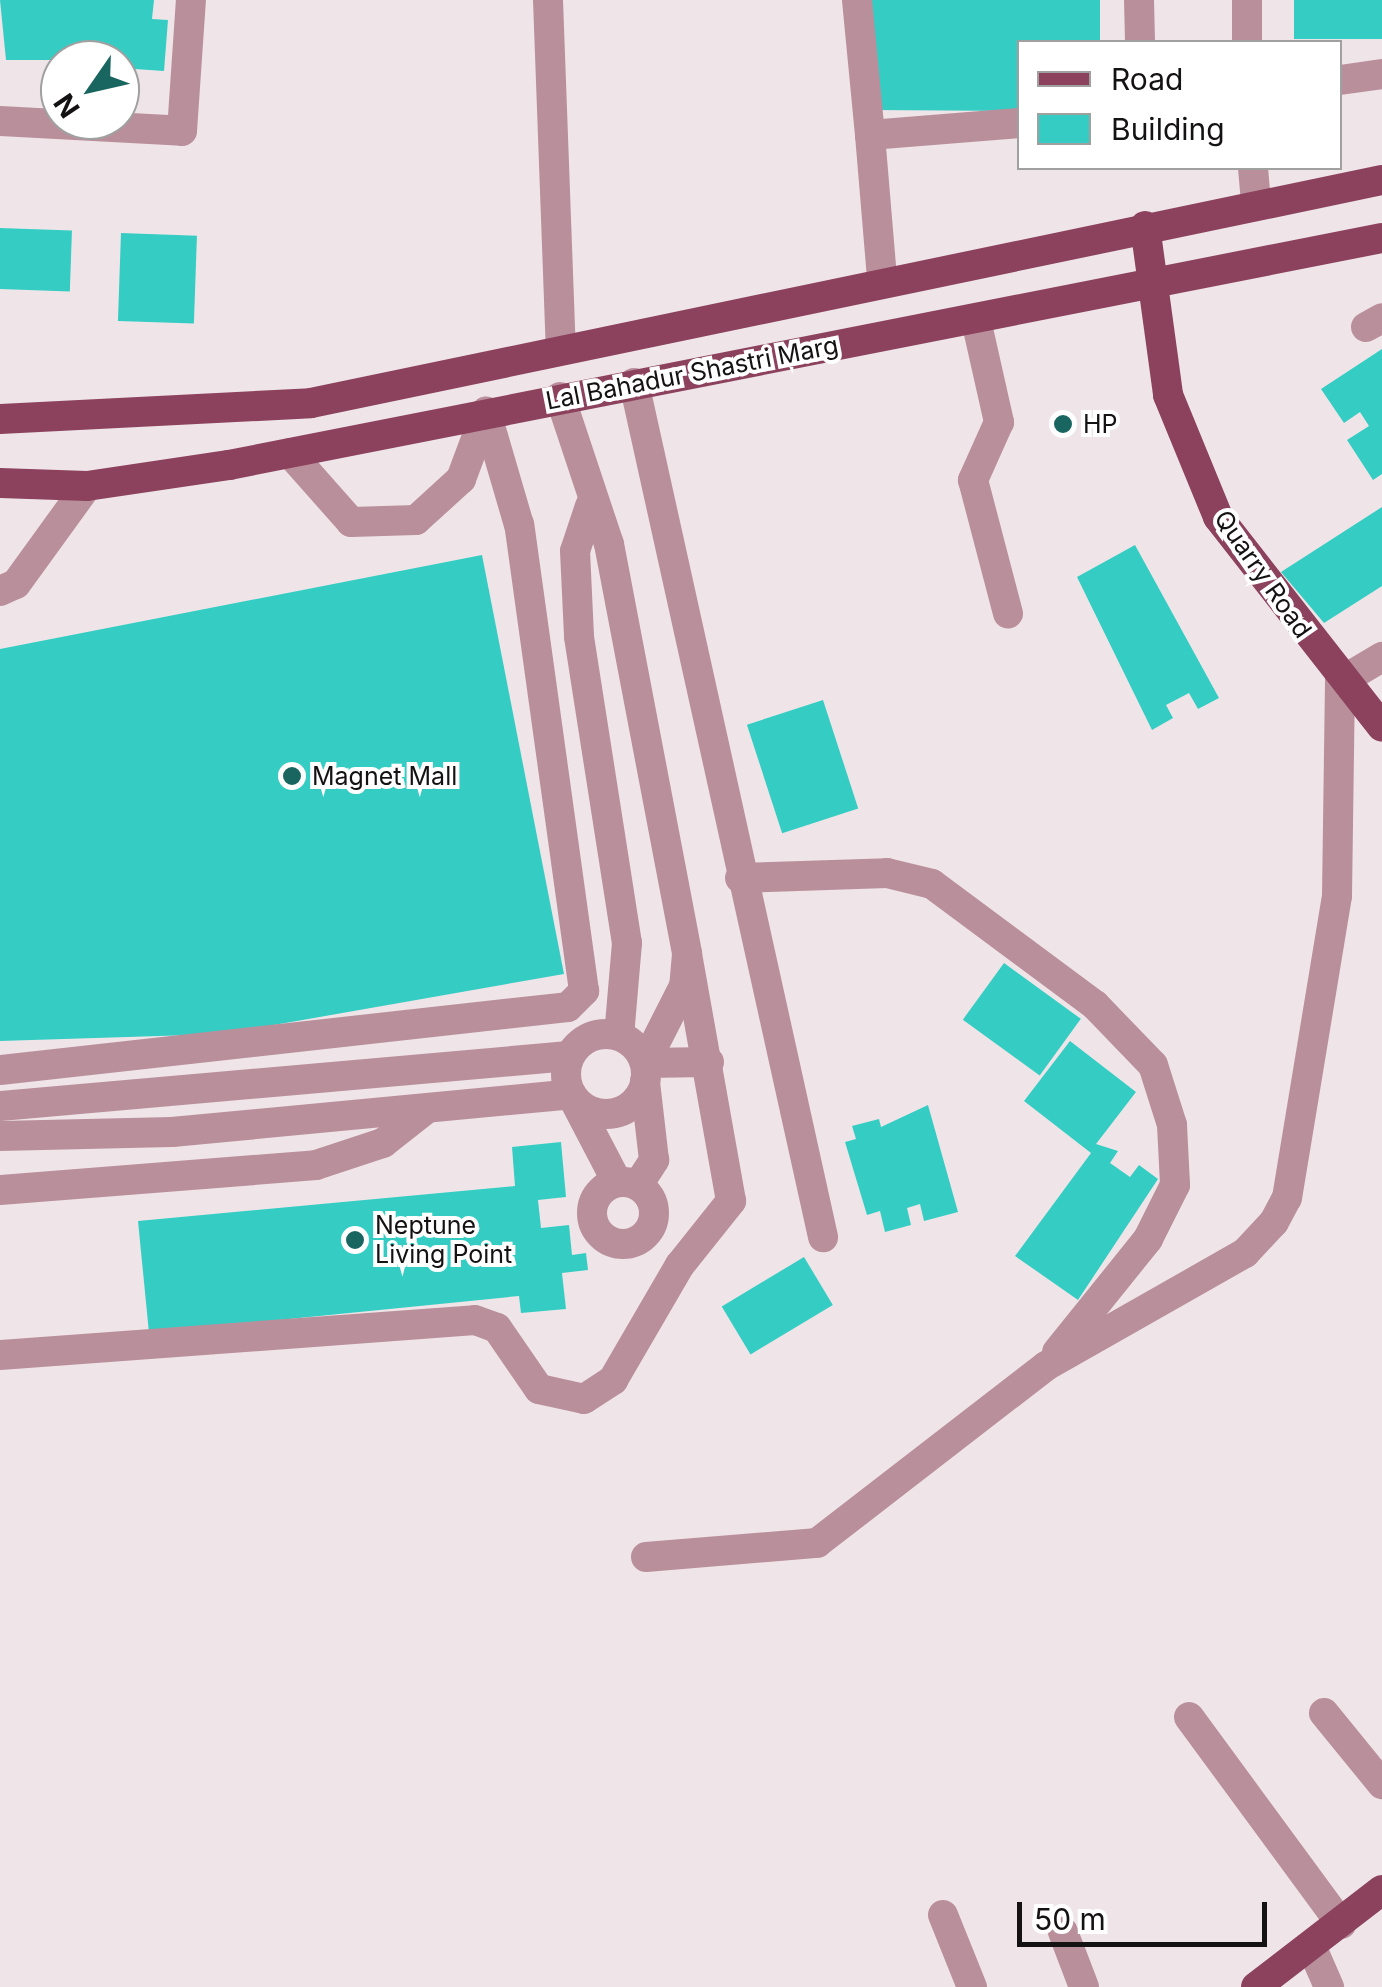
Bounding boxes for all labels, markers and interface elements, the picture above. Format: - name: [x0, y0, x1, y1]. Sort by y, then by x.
- north arrow: [40, 40, 140, 140]
- legend: [1017, 40, 1342, 170]
- text: Road: [1111, 61, 1183, 97]
- text: N: [47, 87, 87, 124]
- text: Building: [1111, 111, 1225, 147]
- street label: Lal Bahadur Shastri Marg: [543, 330, 841, 416]
- place label: HP: [1083, 409, 1118, 439]
- marker: HP: [1052, 413, 1074, 435]
- street label: Quarry Road: [1208, 504, 1318, 644]
- place label: Magnet Mall: [312, 761, 457, 791]
- marker: Magnet Mall: [281, 765, 303, 787]
- place label: Neptune Living Point: [375, 1211, 512, 1270]
- marker: Neptune Living Point: [344, 1229, 366, 1251]
- scale bar: [1022, 1882, 1272, 1944]
- text: 50 m: [1034, 1901, 1106, 1937]

